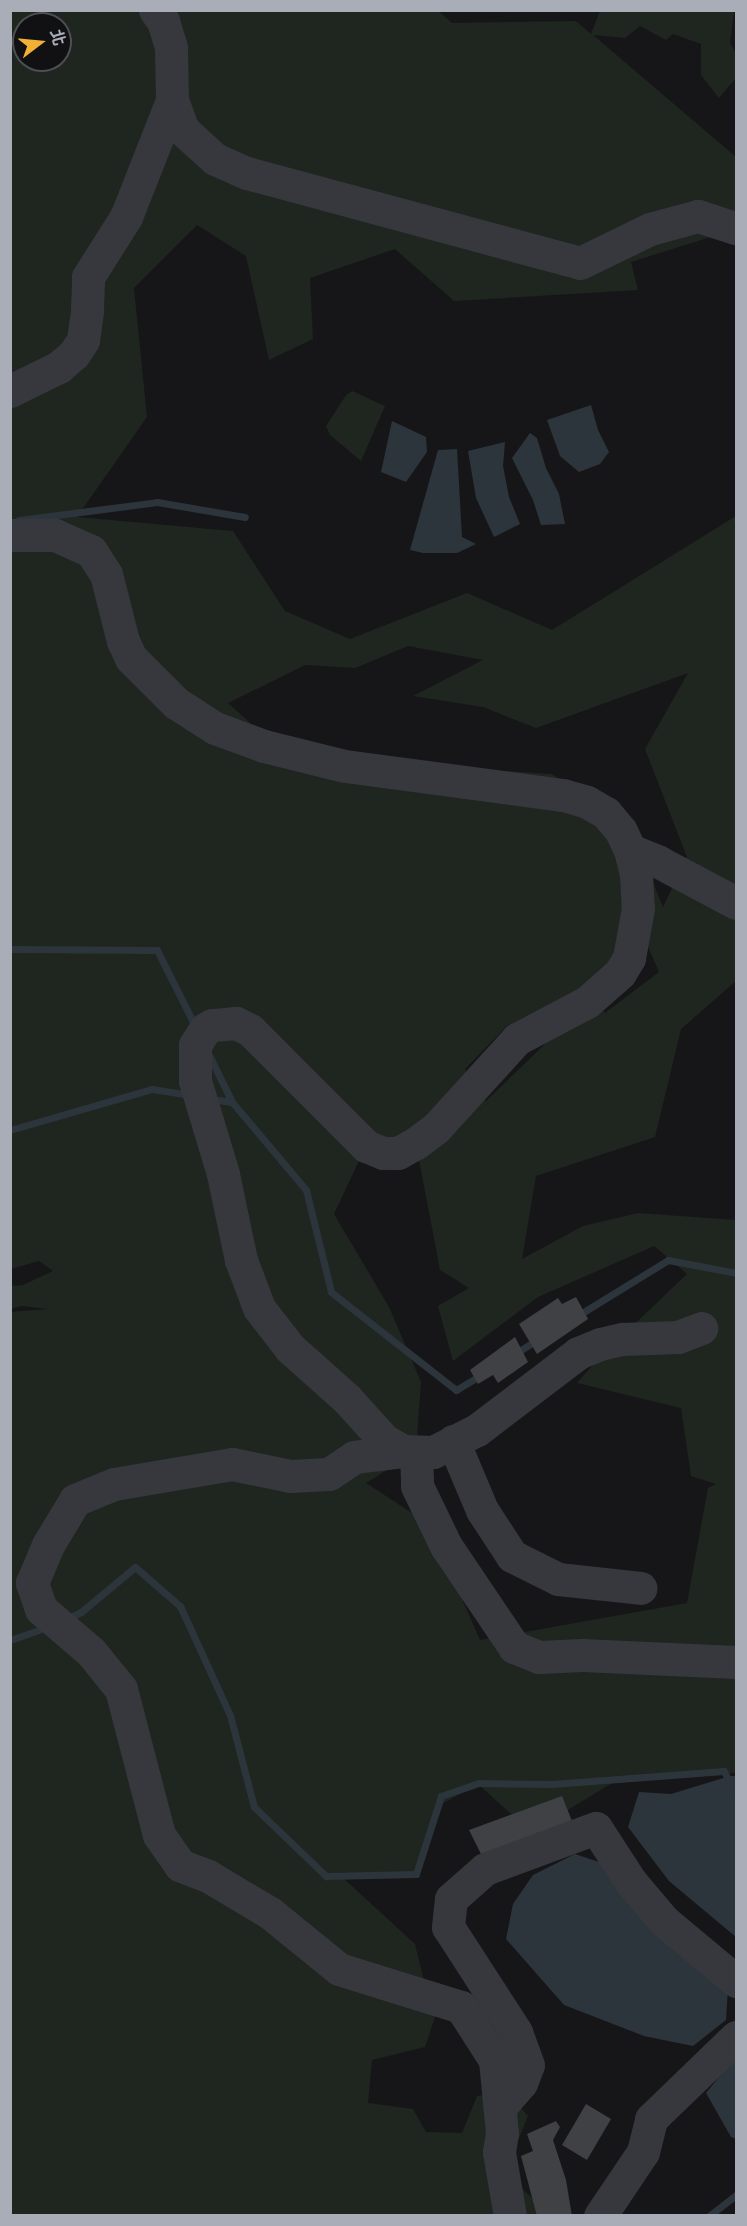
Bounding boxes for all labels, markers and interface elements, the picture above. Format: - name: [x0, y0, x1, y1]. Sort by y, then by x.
- north arrow: [12, 12, 72, 72]
- text: 北: [46, 27, 69, 48]

